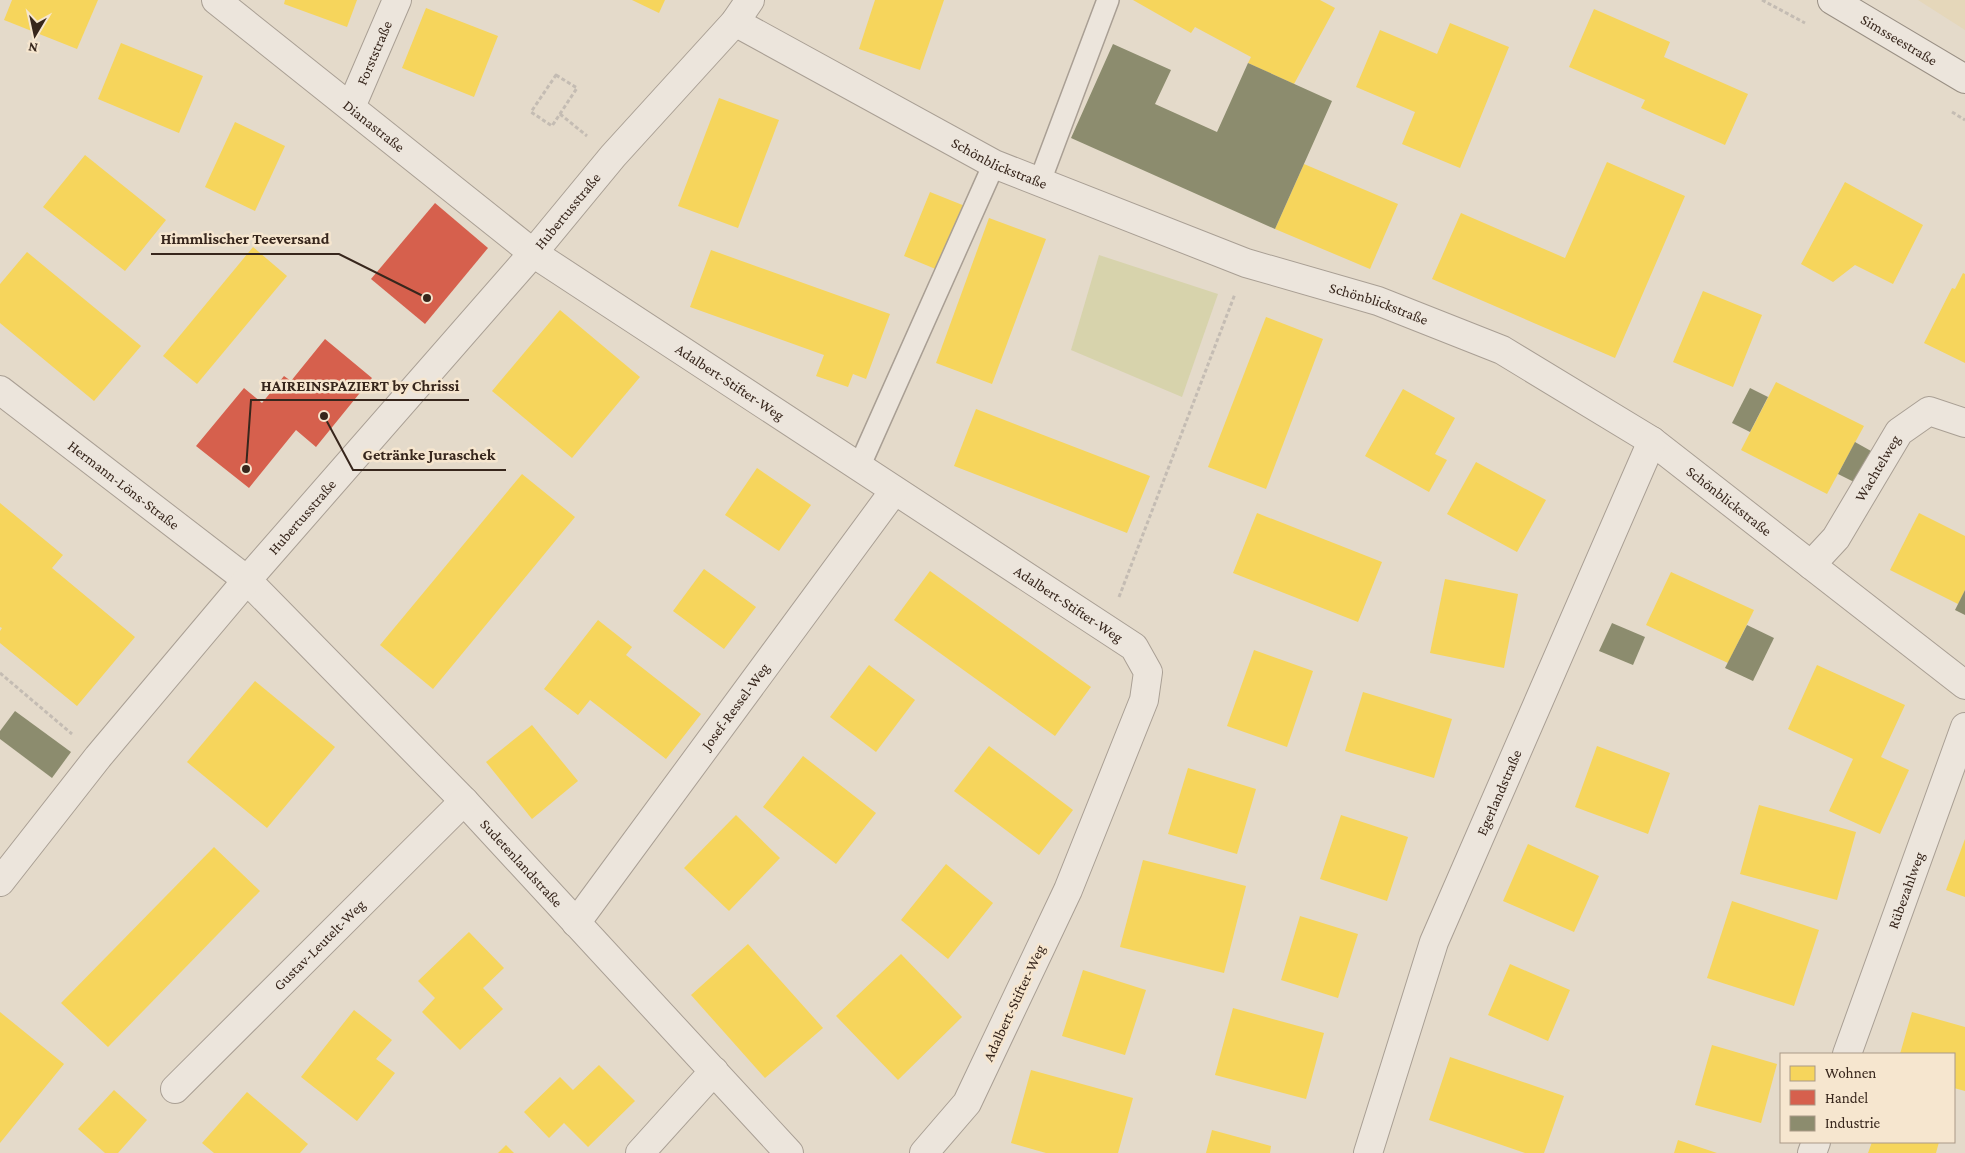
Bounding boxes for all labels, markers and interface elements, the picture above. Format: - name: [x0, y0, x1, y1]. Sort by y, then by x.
- north arrow: [10, 10, 60, 60]
- street label: Simsseestraße: [1858, 11, 1940, 69]
- street label: Forststraße: [353, 18, 395, 87]
- text: N: [27, 39, 39, 56]
- street label: Dianastraße: [340, 97, 408, 156]
- street label: Schönblickstraße: [949, 134, 1050, 192]
- street label: Hubertusstraße: [531, 169, 604, 252]
- callout: Himmlischer Teeversand: [151, 223, 339, 254]
- text: Himmlischer Teeversand: [161, 230, 330, 247]
- street label: Schönblickstraße: [1328, 279, 1431, 328]
- street label: Adalbert-Stifter-Weg: [672, 341, 787, 424]
- callout: HAIREINSPAZIERT by Chrissi: [251, 369, 469, 400]
- text: HAIREINSPAZIERT by Chrissi: [261, 377, 460, 394]
- street label: Wachtelweg: [1852, 432, 1904, 504]
- street label: Hermann-Löns-Straße: [65, 437, 183, 533]
- callout: Getränke Juraschek: [353, 439, 506, 470]
- text: Getränke Juraschek: [363, 446, 496, 463]
- street label: Schönblickstraße: [1683, 463, 1775, 539]
- street label: Hubertusstraße: [265, 476, 339, 558]
- street label: Adalbert-Stifter-Weg: [1011, 563, 1126, 646]
- street label: Josef-Ressel-Weg: [697, 660, 773, 755]
- street label: Egerlandstraße: [1473, 747, 1525, 838]
- street label: Sudetenlandstraße: [477, 816, 566, 911]
- street label: Rübezahlweg: [1885, 850, 1928, 931]
- street label: Gustav-Leutelt-Weg: [271, 896, 369, 994]
- street label: Adalbert-Stifter-Weg: [980, 942, 1049, 1064]
- legend: [1780, 1053, 1955, 1143]
- text: Wohnen: [1825, 1065, 1876, 1081]
- text: Handel: [1825, 1090, 1868, 1106]
- text: Industrie: [1825, 1115, 1881, 1131]

